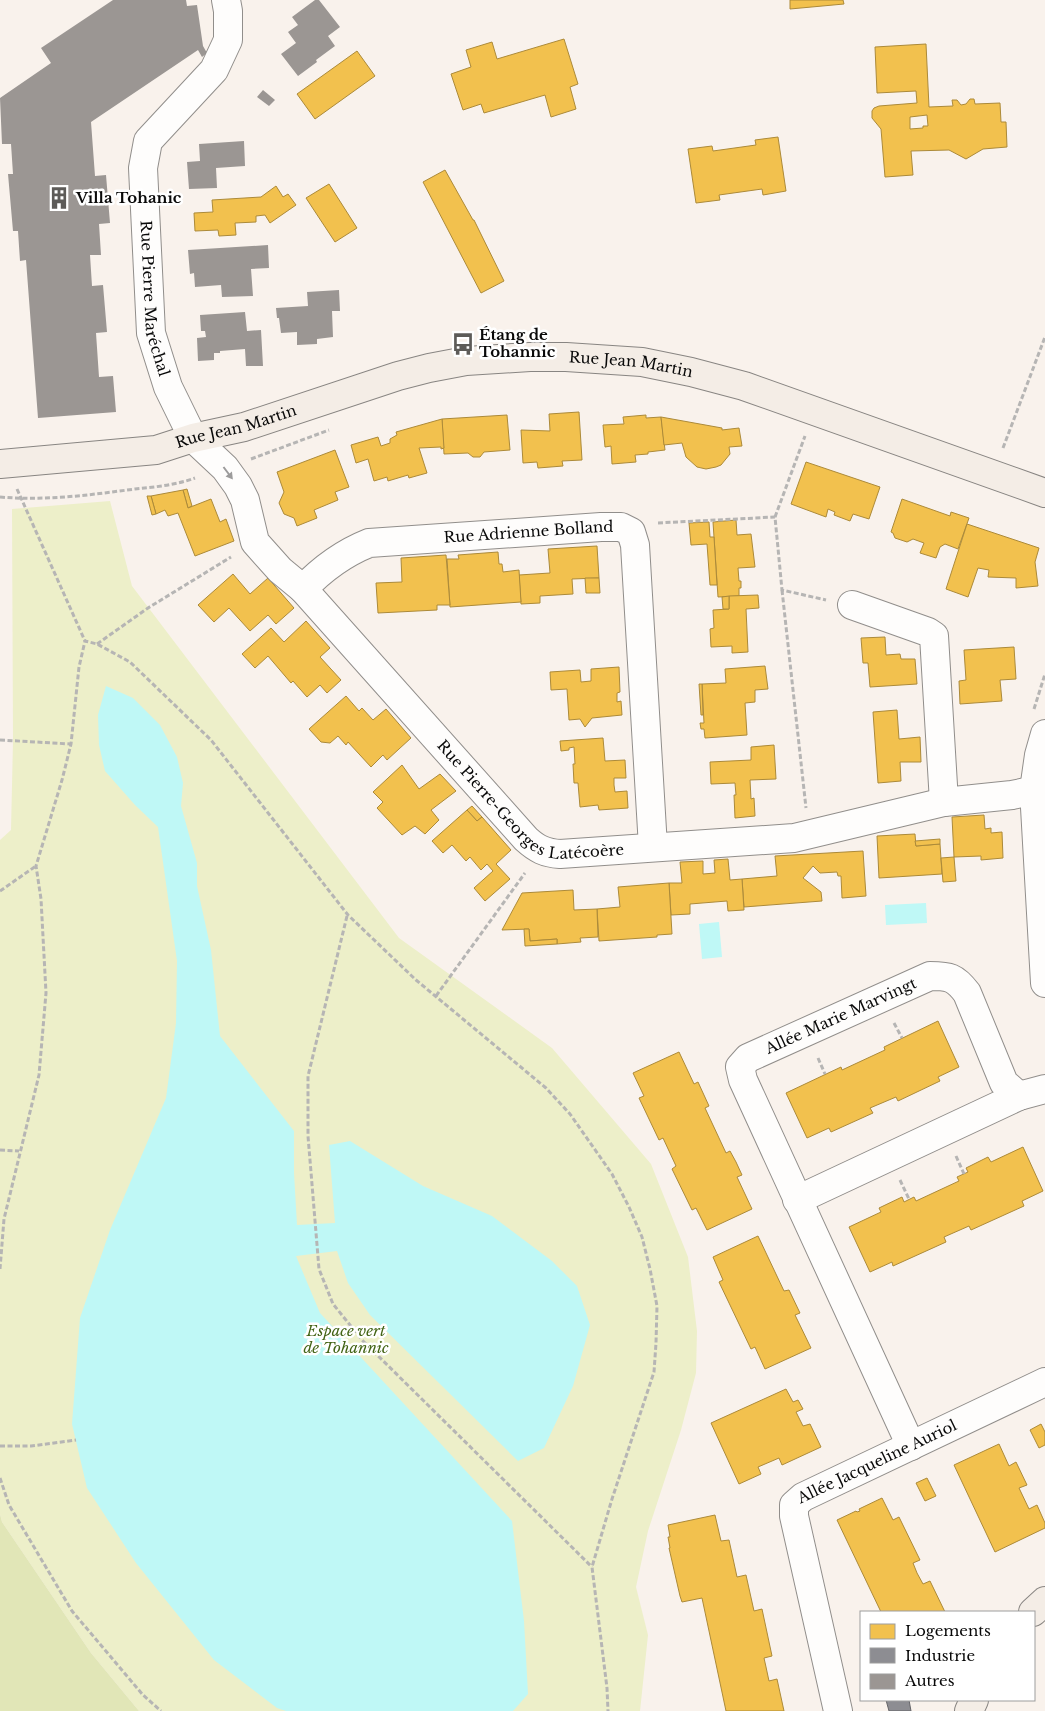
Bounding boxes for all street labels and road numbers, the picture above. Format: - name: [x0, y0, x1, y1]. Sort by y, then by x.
- street label: Rue Pierre Maréchal: [137, 220, 174, 379]
- street label: Rue Jean Martin: [568, 347, 695, 381]
- street label: Rue Jean Martin: [173, 400, 299, 452]
- street label: Rue Adrienne Bolland: [443, 517, 613, 547]
- street label: Rue Pierre-Georges Latécoère: [433, 736, 625, 863]
- street label: Allée Marie Marvingt: [761, 973, 920, 1058]
- street label: Allée Jacqueline Auriol: [793, 1415, 960, 1508]

